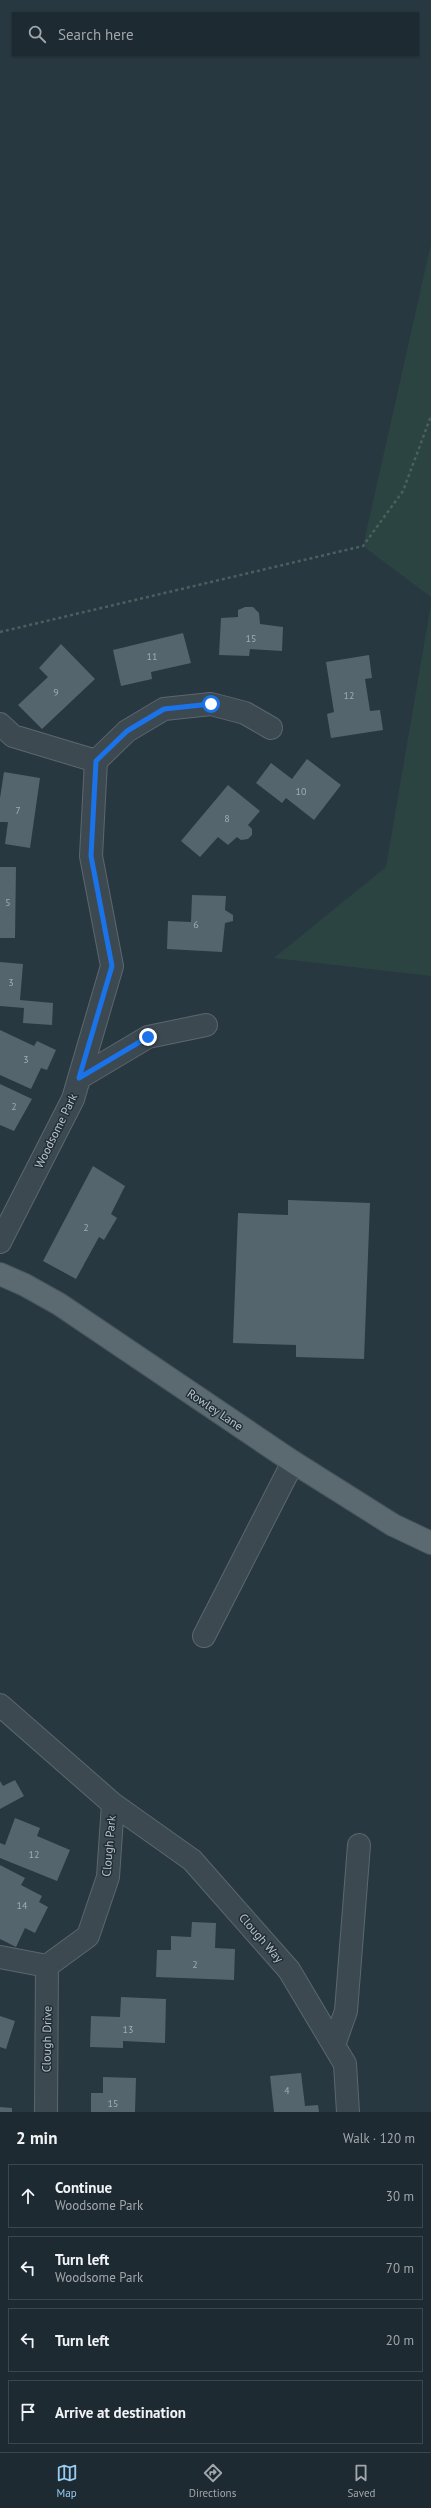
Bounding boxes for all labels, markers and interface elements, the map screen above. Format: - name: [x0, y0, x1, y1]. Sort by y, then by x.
- search box: [12, 12, 419, 56]
- icon: search: [26, 23, 48, 45]
- text: Search here: [58, 25, 134, 44]
- house number: 15: [246, 632, 256, 645]
- house number: 11: [147, 650, 157, 663]
- house number: 9: [53, 686, 59, 699]
- house number: 12: [344, 689, 354, 702]
- route start: [202, 695, 220, 713]
- house number: 10: [296, 785, 307, 798]
- house number: 7: [15, 804, 21, 817]
- house number: 8: [224, 812, 230, 825]
- house number: 5: [5, 896, 11, 909]
- house number: 6: [193, 918, 199, 931]
- house number: 3: [8, 976, 14, 989]
- route end: [139, 1028, 157, 1046]
- house number: 3: [23, 1053, 29, 1066]
- street label: Woodsome Park: [31, 1091, 80, 1171]
- house number: 2: [11, 1100, 17, 1113]
- house number: 2: [83, 1221, 89, 1234]
- street label: Rowley Lane: [185, 1385, 246, 1434]
- street label: Clough Park: [98, 1814, 119, 1877]
- house number: 12: [29, 1848, 39, 1861]
- house number: 14: [17, 1899, 28, 1912]
- street label: Clough Way: [236, 1910, 287, 1966]
- house number: 2: [192, 1958, 198, 1971]
- street label: Clough Drive: [38, 2006, 55, 2072]
- house number: 13: [123, 2023, 133, 2036]
- house number: 4: [284, 2084, 290, 2097]
- house number: 15: [108, 2097, 118, 2110]
- text: 2 min: [16, 2127, 57, 2149]
- text: Walk · 120 m: [343, 2130, 415, 2147]
- text: Continue: [55, 2178, 112, 2197]
- icon: ahead: [17, 2185, 39, 2207]
- text: 30 m: [386, 2188, 414, 2205]
- text: Woodsome Park: [55, 2197, 143, 2214]
- text: Turn left: [55, 2250, 109, 2269]
- icon: left: [17, 2257, 39, 2279]
- text: 70 m: [386, 2260, 414, 2277]
- text: Woodsome Park: [55, 2269, 143, 2286]
- icon: left: [17, 2329, 39, 2351]
- text: Turn left: [55, 2331, 109, 2350]
- text: 20 m: [386, 2332, 414, 2349]
- icon: arrive: [17, 2401, 39, 2423]
- text: Arrive at destination: [55, 2403, 186, 2422]
- tab: Map: [56, 2462, 78, 2500]
- tab: Directions: [189, 2462, 236, 2500]
- tab: Saved: [347, 2462, 375, 2500]

